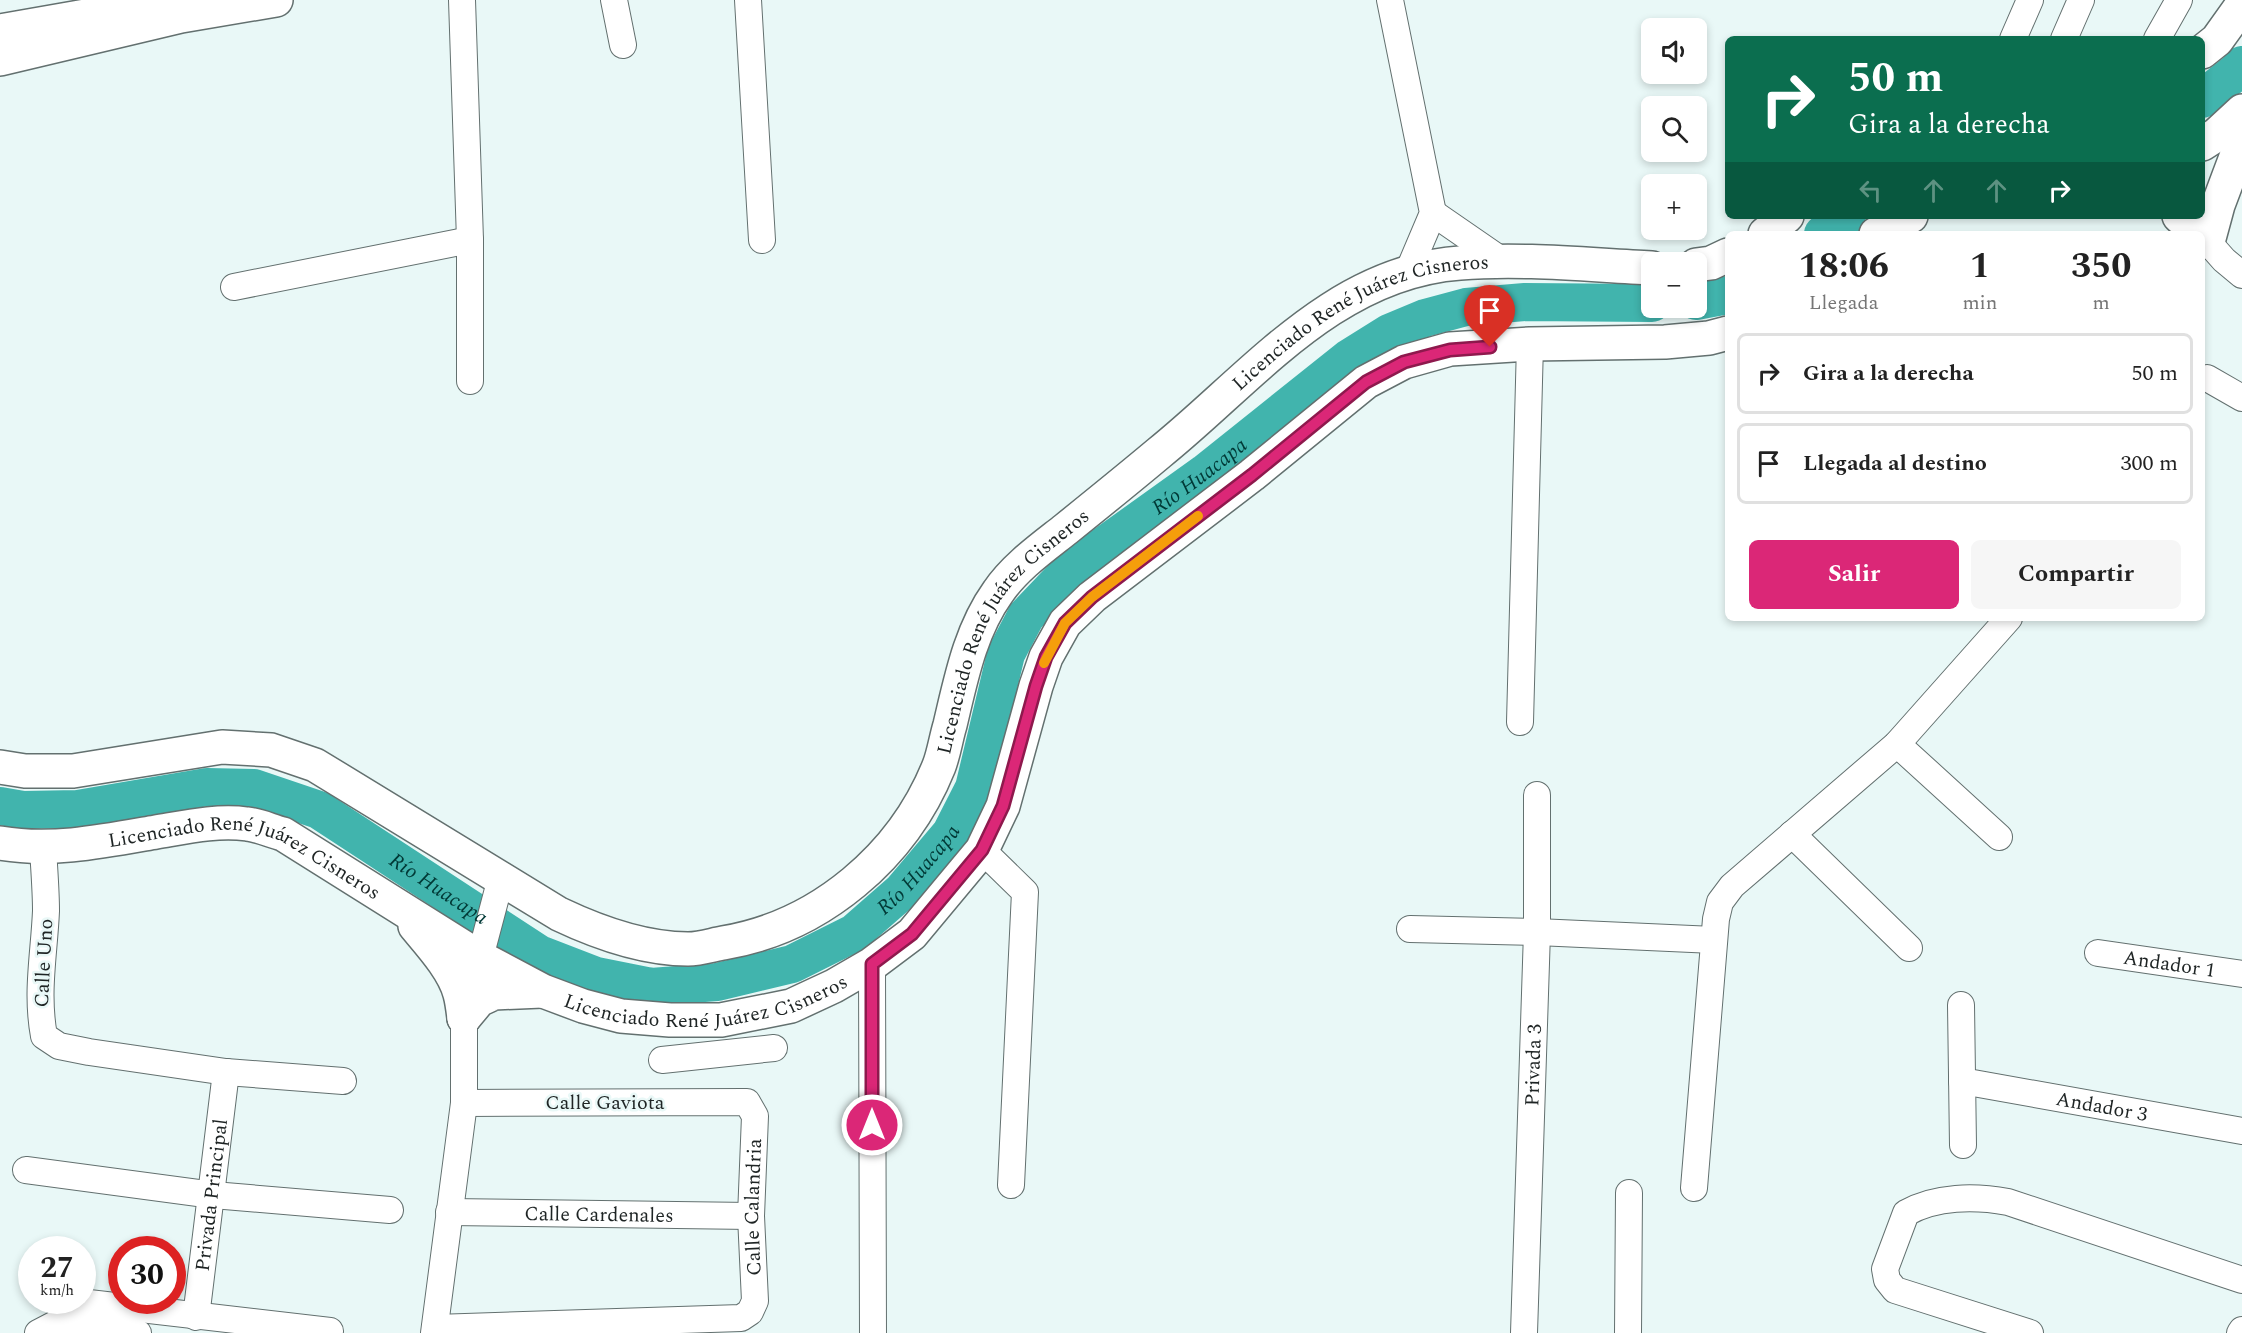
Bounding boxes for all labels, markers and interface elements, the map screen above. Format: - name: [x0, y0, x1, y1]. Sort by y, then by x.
- map controls: [1641, 18, 1707, 318]
- button: sound: [1641, 18, 1707, 84]
- text: 50 m: [1848, 47, 1943, 110]
- icon: right: [1749, 60, 1827, 138]
- button: search: [1641, 96, 1707, 162]
- text: Gira a la derecha: [1848, 104, 2050, 146]
- button: +: [1641, 174, 1707, 240]
- icon: left: [1854, 174, 1887, 207]
- icon: ahead: [1917, 174, 1950, 207]
- icon: ahead: [1980, 174, 2013, 207]
- icon: right: [2043, 174, 2076, 207]
- text: 18:06: [1798, 239, 1889, 294]
- text: 1: [1970, 239, 1990, 294]
- text: 350: [2071, 239, 2131, 294]
- street label: Licenciado René Juárez Cisneros: [1225, 247, 1489, 398]
- button: −: [1641, 252, 1707, 318]
- pin: [1464, 285, 1515, 347]
- text: Llegada: [1809, 288, 1879, 318]
- text: min: [1962, 288, 1997, 318]
- text: m: [2093, 288, 2110, 318]
- icon: arrive: [1473, 294, 1506, 327]
- icon: right: [1752, 357, 1785, 390]
- text: Gira a la derecha: [1803, 357, 1974, 390]
- text: 50 m: [2132, 357, 2178, 390]
- water label: Río Huacapa: [1145, 430, 1255, 523]
- icon: arrive: [1752, 447, 1785, 480]
- text: Llegada al destino: [1803, 447, 1987, 480]
- text: 300 m: [2121, 447, 2178, 480]
- street label: Licenciado René Juárez Cisneros: [929, 502, 1096, 757]
- button: Salir: [1749, 540, 1959, 609]
- button: Compartir: [1971, 540, 2181, 609]
- street label: Licenciado René Juárez Cisneros: [106, 809, 386, 908]
- water label: Río Huacapa: [870, 820, 969, 923]
- water label: Río Huacapa: [382, 845, 494, 934]
- street label: Calle Uno: [27, 918, 61, 1008]
- street label: Andador 1: [2121, 943, 2217, 986]
- street label: Licenciado René Juárez Cisneros: [559, 967, 853, 1036]
- street label: Privada 3: [1517, 1024, 1550, 1107]
- street label: Andador 3: [2053, 1084, 2150, 1130]
- street label: Calle Gaviota: [545, 1088, 665, 1118]
- position arrow: [840, 1093, 904, 1157]
- street label: Privada Principal: [188, 1117, 236, 1273]
- street label: Calle Calandria: [737, 1138, 770, 1276]
- street label: Calle Cardenales: [524, 1199, 674, 1231]
- speed limit sign: 30: [108, 1236, 186, 1314]
- text: 27: [40, 1245, 74, 1291]
- text: km/h: [40, 1279, 74, 1302]

